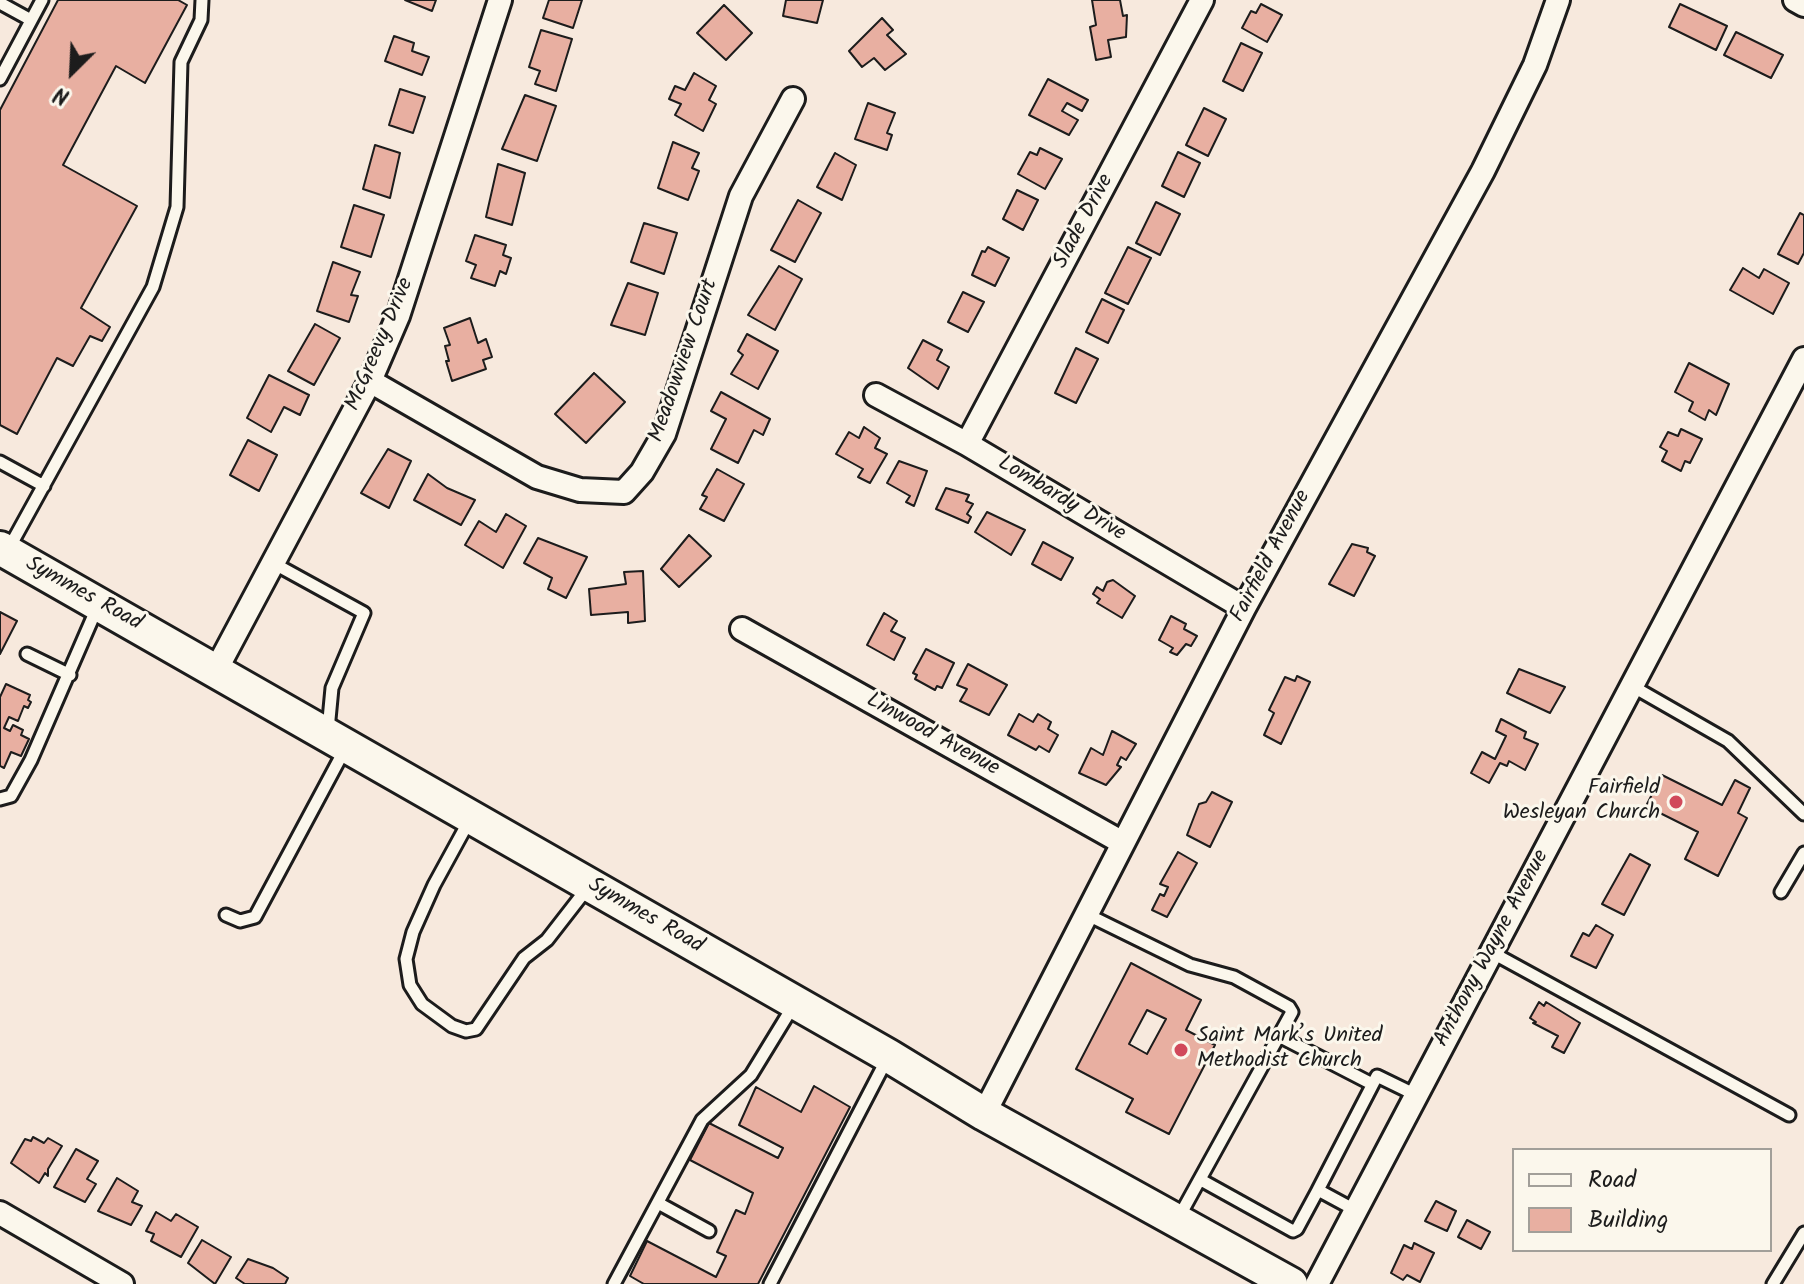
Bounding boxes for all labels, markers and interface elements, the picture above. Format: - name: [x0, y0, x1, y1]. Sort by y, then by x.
- north arrow: [32, 32, 112, 112]
- text: N: [49, 76, 76, 113]
- street label: Slade Drive: [1049, 170, 1121, 274]
- street label: McGreevy Drive: [341, 274, 421, 416]
- street label: Meadowview Court: [645, 276, 725, 446]
- street label: Lombardy Drive: [992, 451, 1130, 549]
- street label: Fairfield Avenue: [1226, 486, 1318, 628]
- street label: Symmes Road: [20, 552, 146, 638]
- street label: Linwood Avenue: [861, 689, 1003, 783]
- place label: Fairfield Wesleyan Church: [1503, 776, 1660, 828]
- marker: Fairfield Wesleyan Church: [1667, 793, 1685, 811]
- street label: Anthony Wayne Avenue: [1430, 846, 1556, 1052]
- street label: Symmes Road: [582, 873, 708, 961]
- place label: Saint Mark’s United Methodist Church: [1197, 1024, 1383, 1076]
- marker: Saint Mark’s United Methodist Church: [1172, 1041, 1190, 1059]
- legend: [1512, 1148, 1772, 1252]
- text: Road: [1588, 1161, 1636, 1200]
- text: Building: [1588, 1201, 1668, 1240]

